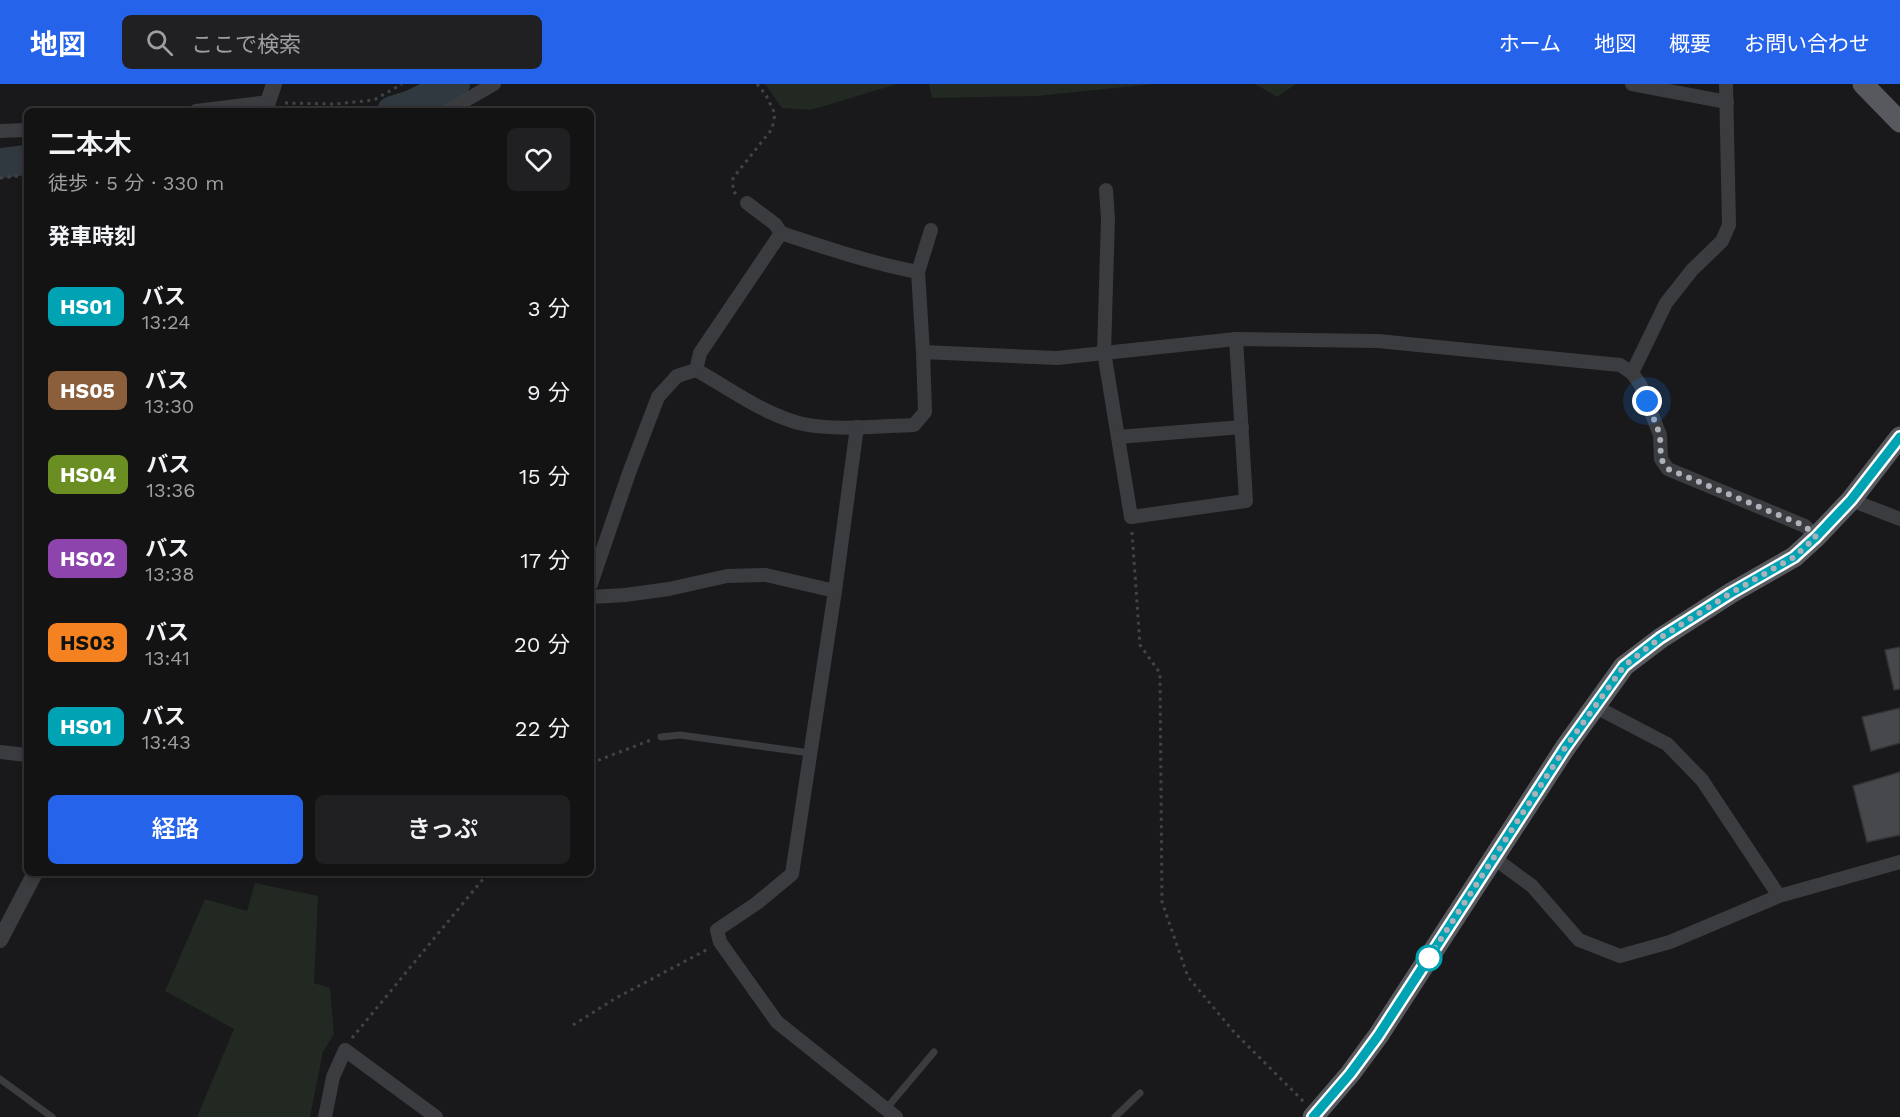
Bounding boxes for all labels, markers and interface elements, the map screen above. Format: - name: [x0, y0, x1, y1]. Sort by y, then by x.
- search box: [122, 15, 542, 69]
- icon: search: [143, 26, 176, 59]
- text: 地図: [30, 28, 86, 61]
- text: ホーム: [1499, 31, 1561, 56]
- text: 地図: [1594, 31, 1636, 56]
- text: 概要: [1669, 31, 1711, 56]
- text: お問い合わせ: [1744, 31, 1870, 56]
- text: ここで検索: [191, 32, 301, 57]
- text: 二本木: [48, 128, 132, 161]
- button: heart: [507, 128, 570, 191]
- text: 徒歩 · 5 分 · 330 m: [48, 171, 224, 195]
- text: 発車時刻: [48, 224, 136, 249]
- text: バス: [142, 284, 186, 309]
- text: HS01: [60, 294, 112, 319]
- text: 3 分: [528, 296, 570, 321]
- text: 13:24: [142, 310, 190, 334]
- text: バス: [145, 368, 189, 393]
- text: HS05: [60, 378, 115, 403]
- text: 9 分: [527, 380, 570, 405]
- your location: [1632, 386, 1662, 416]
- text: 13:30: [145, 394, 194, 418]
- text: バス: [146, 452, 190, 477]
- text: HS04: [60, 462, 116, 487]
- text: 15 分: [519, 464, 570, 489]
- text: 13:36: [146, 478, 195, 502]
- text: バス: [145, 536, 189, 561]
- text: HS02: [60, 546, 115, 571]
- text: 17 分: [520, 548, 570, 573]
- text: 13:38: [145, 562, 195, 586]
- text: バス: [145, 620, 189, 645]
- text: HS03: [60, 630, 115, 655]
- text: 20 分: [514, 632, 570, 657]
- text: 13:41: [145, 646, 190, 670]
- text: バス: [142, 704, 186, 729]
- text: HS01: [60, 714, 112, 739]
- text: 22 分: [515, 716, 570, 741]
- text: 13:43: [142, 730, 191, 754]
- button: 経路: [48, 795, 303, 864]
- button: きっぷ: [315, 795, 570, 864]
- unlabelled marker: [1416, 945, 1442, 971]

